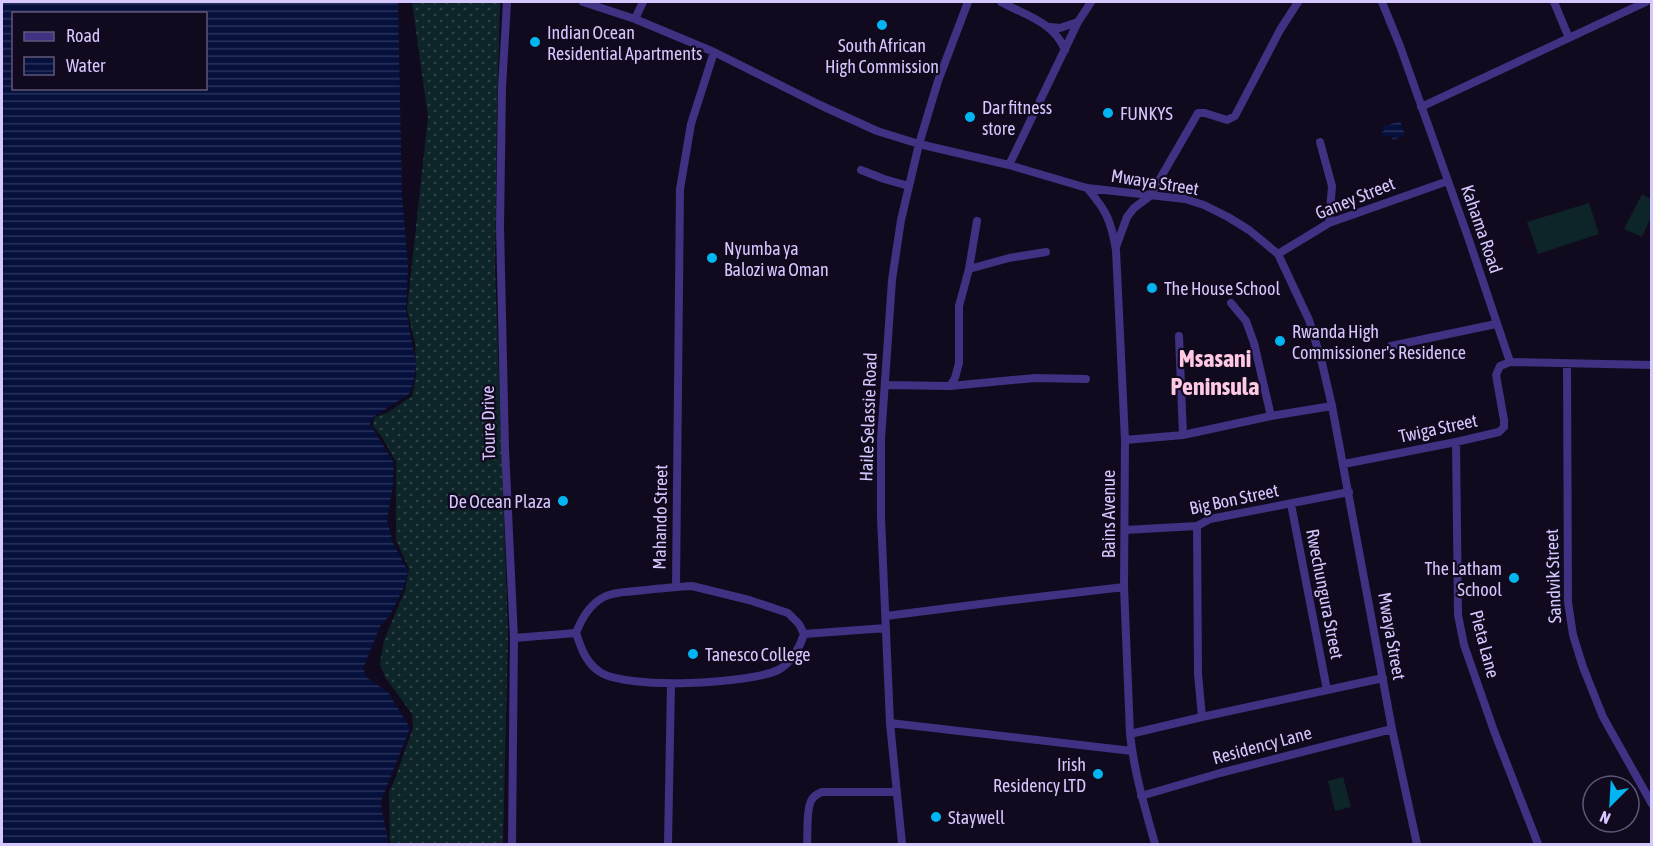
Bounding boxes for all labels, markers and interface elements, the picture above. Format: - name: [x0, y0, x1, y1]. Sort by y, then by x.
- legend: [12, 12, 207, 90]
- marker: South African High Commission: [875, 18, 889, 32]
- place label: Indian Ocean Residential Apartments: [547, 22, 702, 64]
- text: Road: [66, 25, 100, 46]
- marker: Indian Ocean Residential Apartments: [528, 35, 542, 49]
- place label: South African High Commission: [825, 35, 939, 77]
- text: Water: [66, 55, 106, 76]
- place label: Dar fitness store: [982, 97, 1052, 139]
- place label: FUNKYS: [1120, 103, 1173, 124]
- marker: FUNKYS: [1101, 106, 1115, 120]
- marker: Dar fitness store: [963, 110, 977, 124]
- street label: Mwaya Street: [1110, 165, 1200, 199]
- street label: Ganey Street: [1312, 173, 1398, 223]
- street label: Kahama Road: [1457, 182, 1507, 276]
- place label: Nyumba ya Balozi wa Oman: [724, 238, 829, 280]
- marker: Nyumba ya Balozi wa Oman: [705, 251, 719, 265]
- place label: The House School: [1164, 278, 1280, 299]
- marker: The House School: [1145, 281, 1159, 295]
- place label: Rwanda High Commissioner's Residence: [1292, 321, 1466, 363]
- marker: Rwanda High Commissioner's Residence: [1273, 334, 1287, 348]
- district label: Msasani Peninsula: [1171, 345, 1259, 400]
- street label: Haile Selassie Road: [855, 352, 881, 482]
- street label: Toure Drive: [477, 385, 499, 461]
- street label: Twiga Street: [1397, 409, 1479, 447]
- street label: Mahando Street: [649, 464, 671, 570]
- street label: Bains Avenue: [1098, 470, 1119, 558]
- street label: Big Bon Street: [1188, 479, 1280, 519]
- place label: De Ocean Plaza: [449, 491, 551, 512]
- marker: De Ocean Plaza: [556, 494, 570, 508]
- street label: Rwechungura Street: [1302, 527, 1348, 661]
- street label: Sandvik Street: [1541, 528, 1565, 624]
- place label: The Latham School: [1425, 558, 1502, 600]
- marker: The Latham School: [1507, 571, 1521, 585]
- street label: Mwaya Street: [1374, 591, 1410, 681]
- street label: Pieta Lane: [1466, 608, 1504, 680]
- place label: Tanesco College: [705, 644, 811, 665]
- marker: Tanesco College: [686, 647, 700, 661]
- street label: Residency Lane: [1210, 722, 1314, 768]
- place label: Irish Residency LTD: [993, 754, 1086, 796]
- marker: Irish Residency LTD: [1091, 767, 1105, 781]
- north arrow: [1581, 774, 1641, 834]
- place label: Staywell: [948, 807, 1005, 828]
- text: N: [1597, 808, 1613, 828]
- marker: Staywell: [929, 810, 943, 824]

